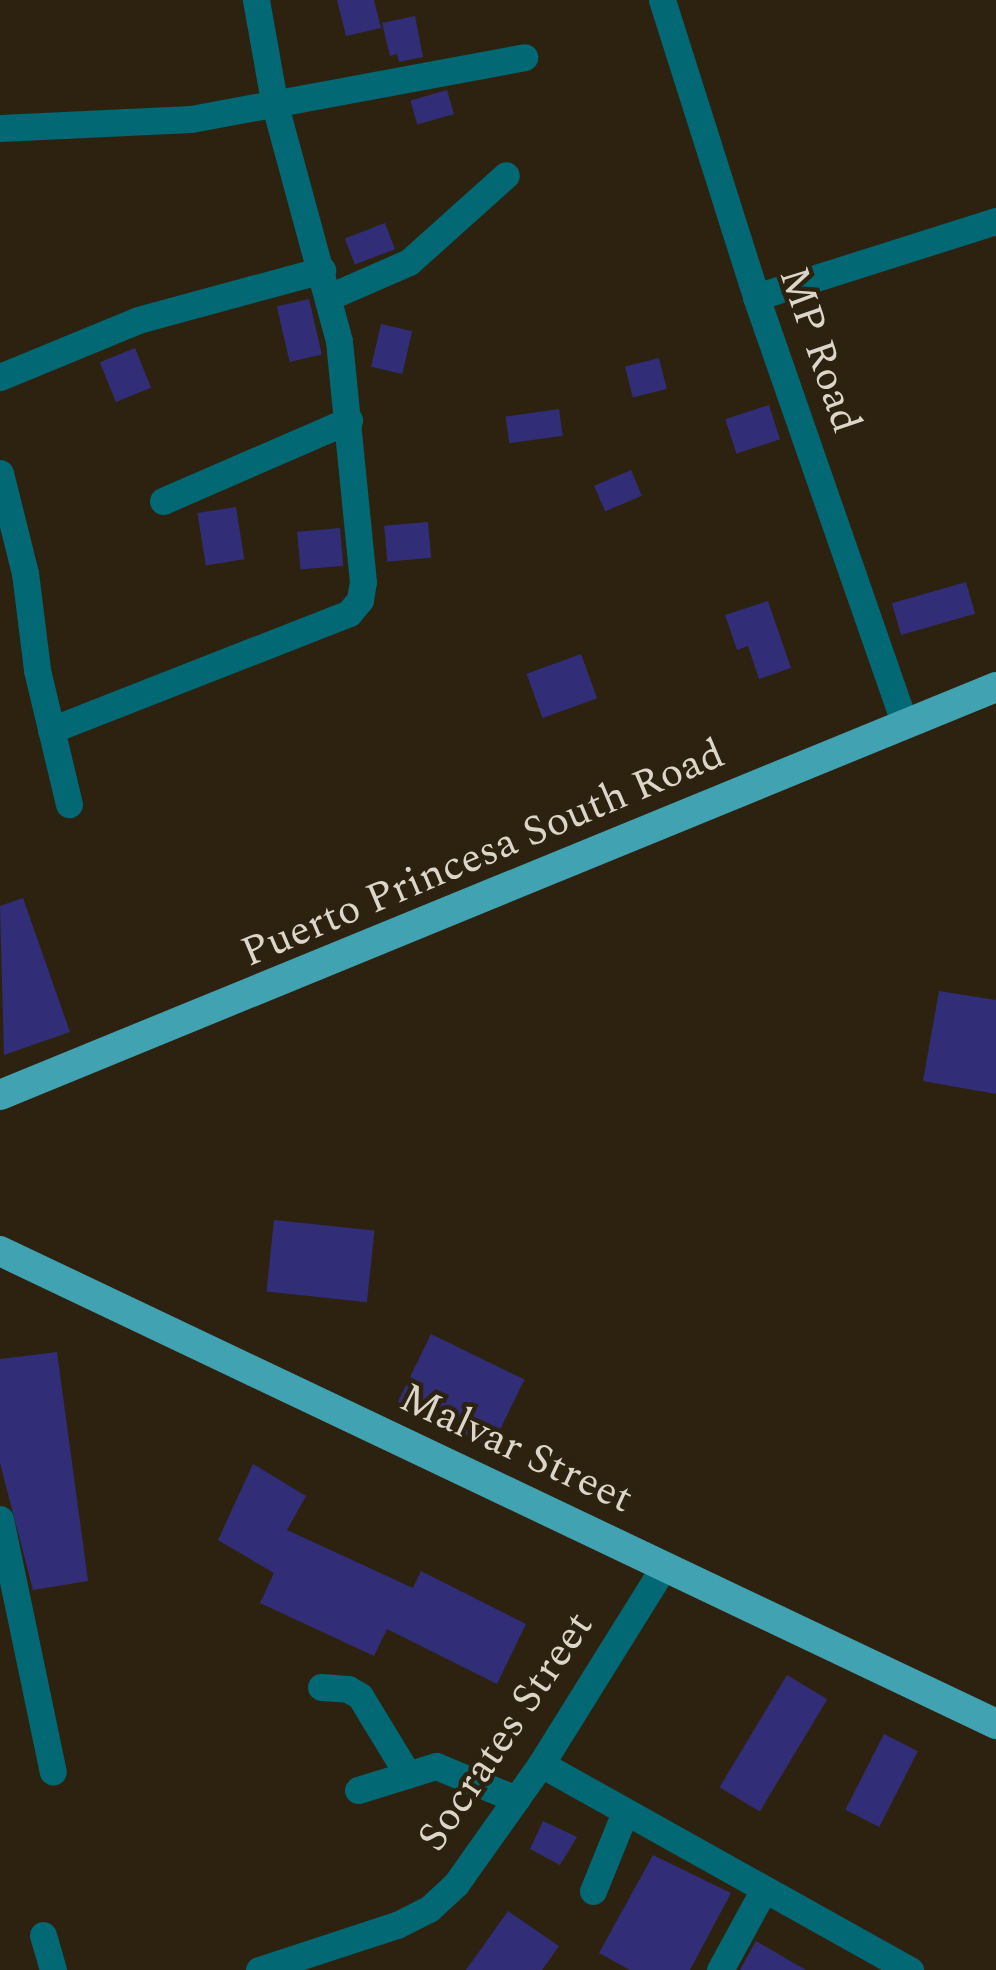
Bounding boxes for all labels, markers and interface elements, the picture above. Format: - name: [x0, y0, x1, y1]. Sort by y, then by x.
- street label: MP Road: [767, 260, 871, 440]
- street label: Puerto Princesa South Road: [234, 729, 732, 979]
- street label: Malvar Street: [392, 1373, 640, 1525]
- street label: Socrates Street: [407, 1603, 605, 1861]

